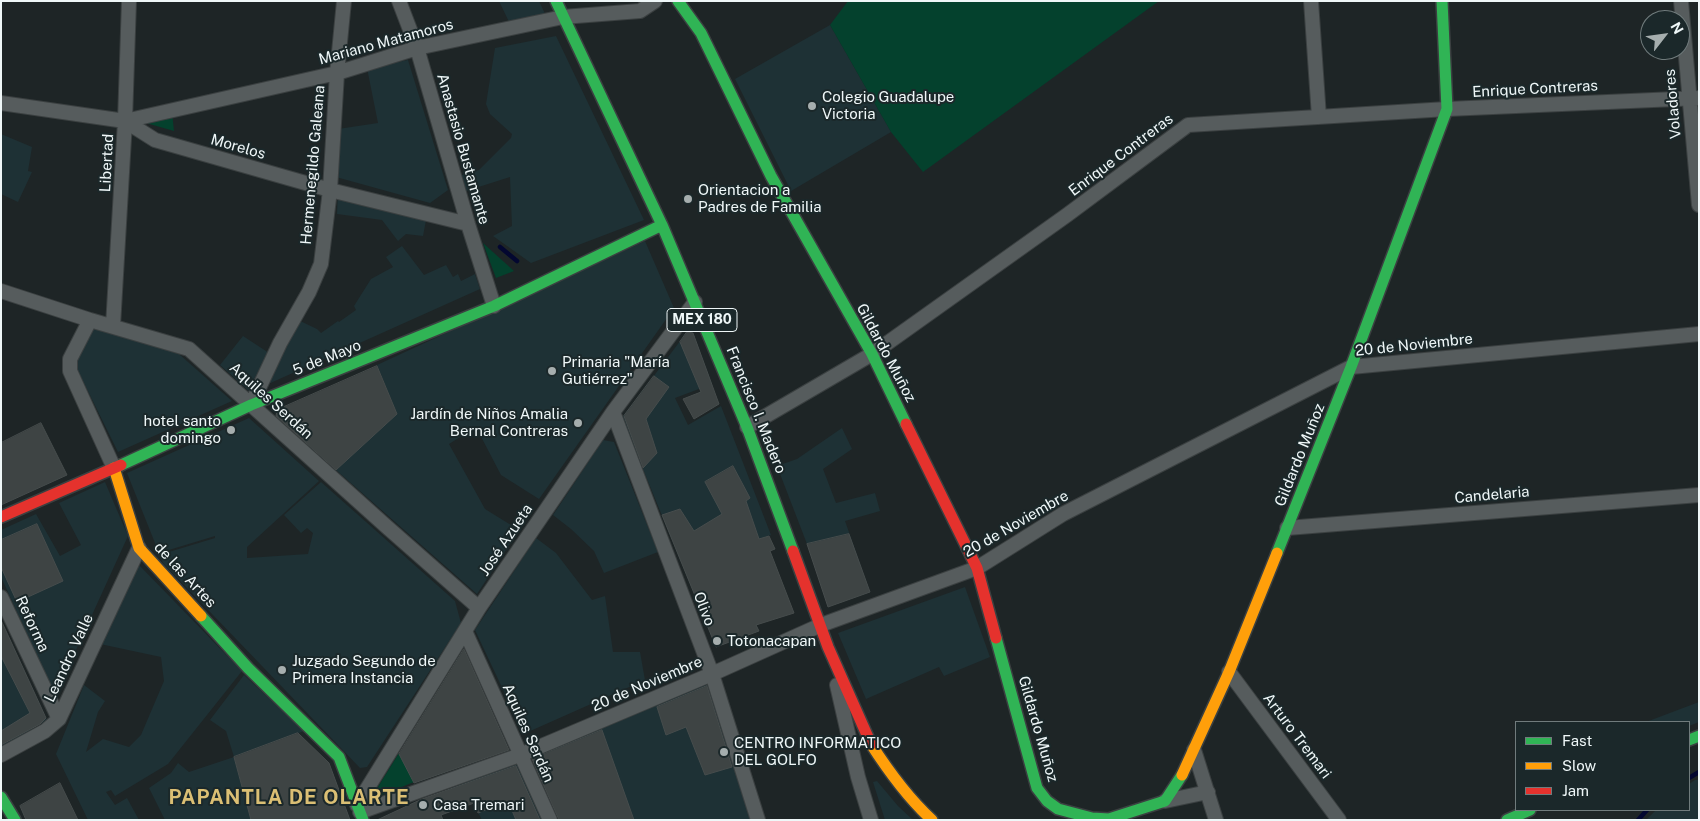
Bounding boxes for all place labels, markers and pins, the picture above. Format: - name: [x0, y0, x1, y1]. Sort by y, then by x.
- place label: Colegio Guadalupe Victoria: [822, 88, 954, 123]
- marker: Colegio Guadalupe Victoria: [806, 100, 818, 112]
- place label: Orientacion a Padres de Familia: [698, 181, 822, 216]
- marker: Orientacion a Padres de Familia: [682, 193, 694, 205]
- place label: Primaria "María Gutiérrez": [562, 353, 670, 388]
- marker: Primaria "María Gutiérrez": [546, 365, 558, 377]
- place label: Jardín de Niños Amalia Bernal Contreras: [410, 405, 568, 440]
- place label: hotel santo domingo: [144, 412, 221, 447]
- marker: Jardín de Niños Amalia Bernal Contreras: [572, 417, 584, 429]
- marker: hotel santo domingo: [225, 424, 237, 436]
- place label: Totonacapan: [727, 632, 816, 650]
- marker: Totonacapan: [711, 635, 723, 647]
- place label: Juzgado Segundo de Primera Instancia: [292, 652, 436, 687]
- marker: Juzgado Segundo de Primera Instancia: [276, 664, 288, 676]
- place label: CENTRO INFORMATICO DEL GOLFO: [734, 734, 901, 769]
- marker: CENTRO INFORMATICO DEL GOLFO: [718, 746, 730, 758]
- place label: Casa Tremari: [433, 796, 524, 814]
- marker: Casa Tremari: [417, 799, 429, 811]

